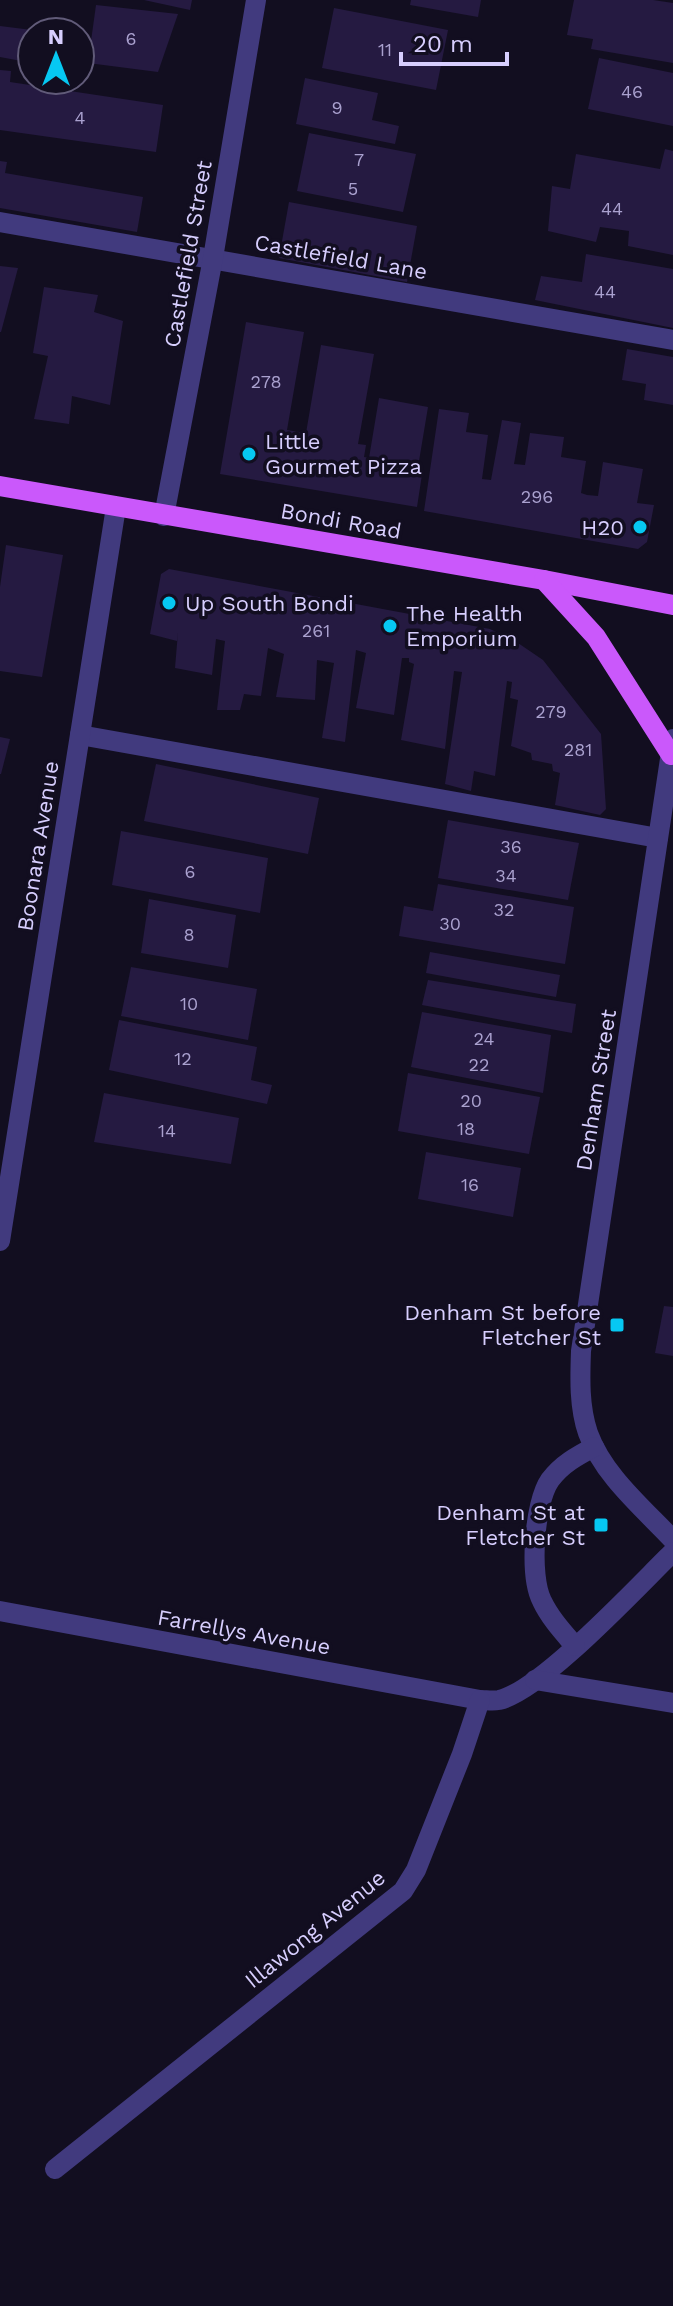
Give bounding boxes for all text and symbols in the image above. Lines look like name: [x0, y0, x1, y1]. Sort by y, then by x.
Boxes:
north arrow: [16, 16, 96, 96]
scale bar: [401, 16, 507, 66]
text: N: [48, 24, 64, 49]
house number: 6: [126, 28, 136, 49]
text: 20 m: [413, 30, 473, 58]
house number: 11: [378, 39, 392, 60]
house number: 46: [621, 81, 643, 102]
house number: 9: [331, 97, 343, 118]
house number: 4: [75, 107, 86, 128]
house number: 7: [354, 149, 364, 170]
street label: Castlefield Street: [159, 159, 217, 349]
house number: 5: [348, 178, 358, 199]
house number: 44: [601, 198, 623, 219]
street label: Castlefield Lane: [253, 230, 429, 284]
house number: 44: [594, 281, 616, 302]
house number: 278: [251, 371, 281, 392]
place label: Little Gourmet Pizza: [265, 429, 422, 479]
marker: Little Gourmet Pizza: [240, 445, 258, 463]
house number: 296: [521, 486, 553, 507]
street label: Bondi Road: [279, 498, 403, 544]
place label: H20: [581, 515, 624, 540]
marker: H20: [631, 518, 649, 536]
place label: Up South Bondi: [185, 591, 354, 616]
marker: Up South Bondi: [160, 594, 178, 612]
place label: The Health Emporium: [406, 601, 523, 651]
marker: The Health Emporium: [381, 617, 399, 635]
house number: 261: [302, 620, 330, 641]
house number: 279: [535, 701, 567, 722]
house number: 281: [564, 739, 592, 760]
street label: Boonara Avenue: [12, 759, 64, 933]
house number: 36: [500, 836, 522, 857]
house number: 6: [185, 861, 195, 882]
house number: 34: [495, 865, 517, 886]
house number: 32: [494, 899, 515, 920]
house number: 30: [439, 913, 461, 934]
house number: 8: [183, 924, 195, 945]
house number: 10: [180, 993, 198, 1014]
street label: Denham Street: [571, 1008, 621, 1172]
house number: 24: [474, 1028, 494, 1049]
house number: 12: [174, 1048, 192, 1069]
house number: 22: [469, 1054, 490, 1075]
house number: 20: [460, 1090, 482, 1111]
house number: 18: [457, 1118, 475, 1139]
house number: 14: [158, 1120, 176, 1141]
house number: 16: [461, 1174, 479, 1195]
place label: Denham St before Fletcher St: [404, 1300, 601, 1350]
marker: Denham St before Fletcher St: [608, 1316, 626, 1334]
place label: Denham St at Fletcher St: [436, 1500, 585, 1550]
marker: Denham St at Fletcher St: [592, 1516, 610, 1534]
street label: Farrellys Avenue: [156, 1604, 332, 1660]
street label: Illawong Avenue: [240, 1865, 390, 1993]

